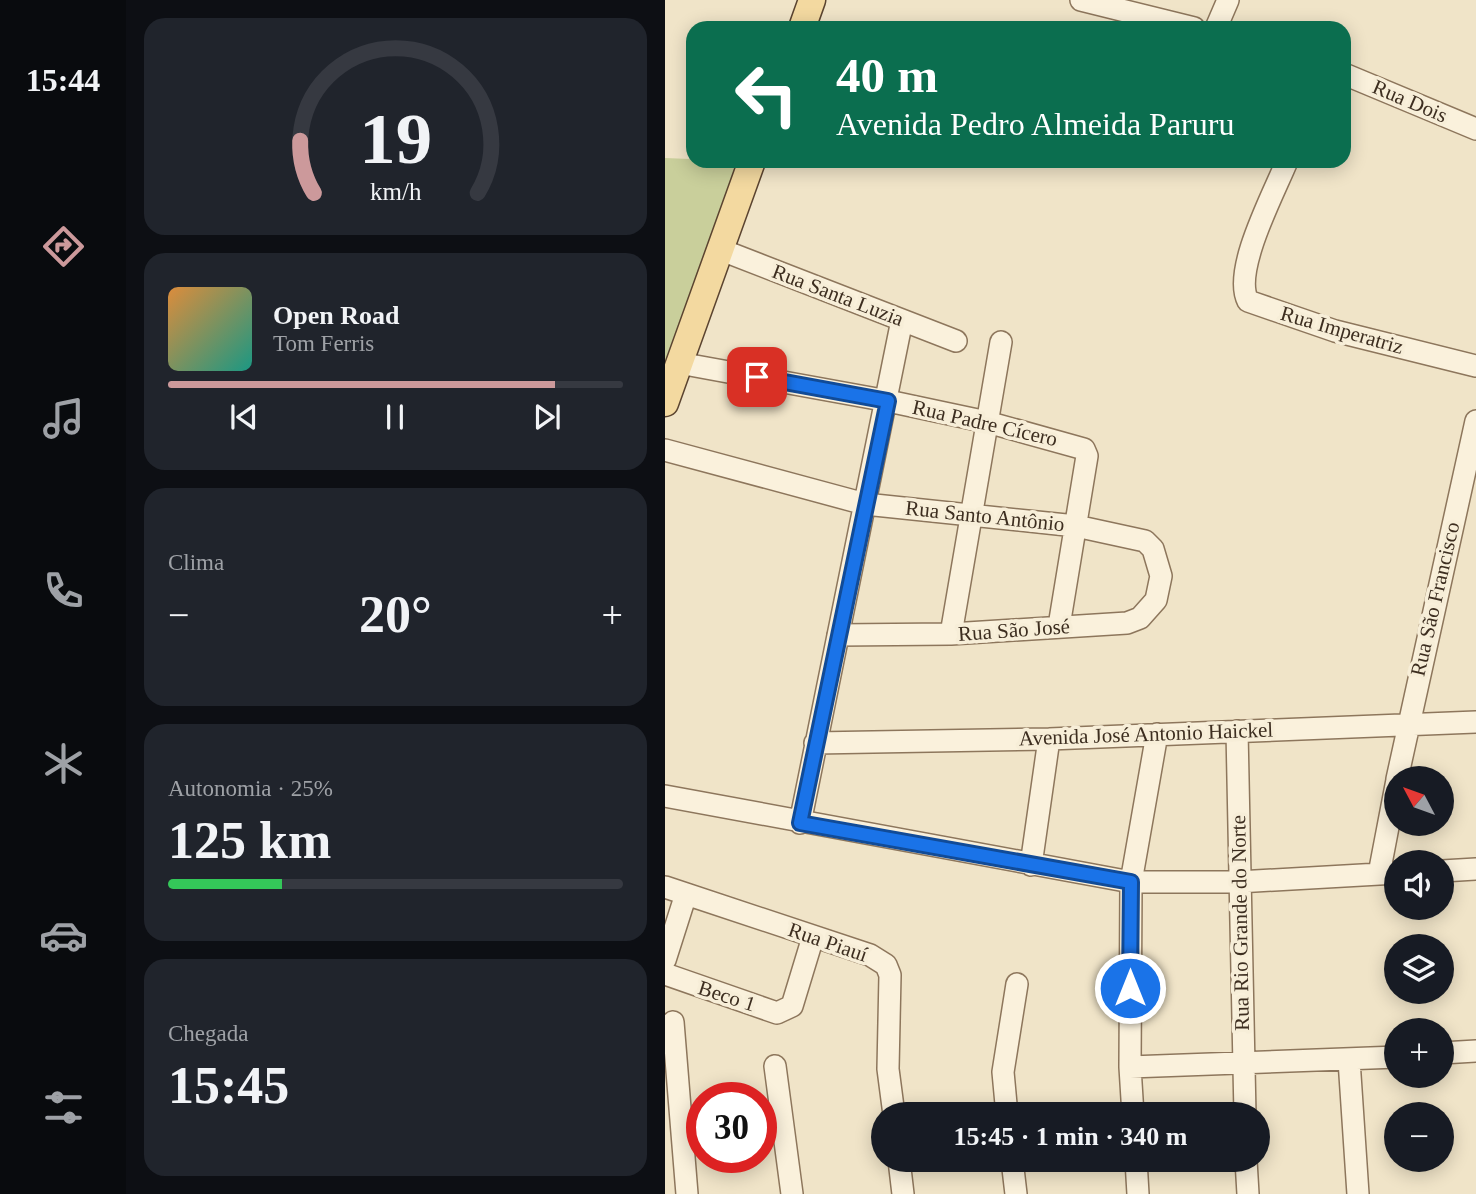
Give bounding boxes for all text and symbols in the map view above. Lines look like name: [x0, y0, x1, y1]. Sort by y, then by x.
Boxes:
text: 40 m: [836, 48, 938, 103]
icon: left: [721, 49, 812, 140]
text: 15:44: [26, 62, 100, 98]
street label: Rua Dois: [1369, 75, 1451, 127]
text: 19: [359, 98, 432, 179]
text: Avenida Pedro Almeida Paruru: [836, 106, 1234, 142]
text: km/h: [370, 177, 422, 204]
icon: directions: [39, 222, 88, 271]
street label: Rua Santa Luzia: [769, 259, 908, 331]
text: Open Road: [273, 301, 399, 330]
street label: Rua Imperatriz: [1278, 301, 1406, 359]
text: Tom Ferris: [273, 331, 374, 356]
pin: [727, 347, 787, 407]
icon: arrive: [738, 358, 776, 396]
icon: music: [39, 394, 88, 443]
street label: Rua Padre Cícero: [910, 395, 1060, 451]
icon: previous: [225, 398, 263, 436]
icon: pause: [376, 398, 414, 436]
icon: next: [528, 398, 566, 436]
street label: Rua Santo Antônio: [904, 496, 1066, 536]
street label: Rua São Francisco: [1406, 520, 1464, 678]
text: Clima: [168, 550, 224, 575]
icon: phone: [39, 566, 88, 615]
text: 20°: [359, 586, 432, 643]
text: −: [168, 594, 189, 636]
text: +: [602, 594, 623, 636]
street label: Rua São José: [957, 614, 1071, 646]
street label: Avenida José Antonio Haickel: [1018, 718, 1274, 750]
icon: climate: [39, 739, 88, 788]
north arrow: [1384, 766, 1454, 836]
map controls: [1384, 766, 1454, 1172]
text: Autonomia · 25%: [168, 776, 333, 801]
text: 125 km: [168, 812, 331, 869]
street label: Rua Rio Grande do Norte: [1226, 815, 1254, 1031]
button: sound: [1384, 850, 1454, 920]
icon: car: [39, 911, 88, 960]
street label: Rua Piauí: [785, 917, 871, 967]
button: layers: [1384, 934, 1454, 1004]
position arrow: [1093, 951, 1167, 1025]
street label: Beco 1: [695, 975, 759, 1017]
button: +: [1384, 1018, 1454, 1088]
text: Chegada: [168, 1021, 248, 1046]
text: 15:45: [168, 1057, 289, 1114]
speed limit sign: 30: [686, 1082, 777, 1173]
icon: filters: [39, 1083, 88, 1132]
button: −: [1384, 1102, 1454, 1172]
text: 15:45 · 1 min · 340 m: [954, 1122, 1188, 1151]

